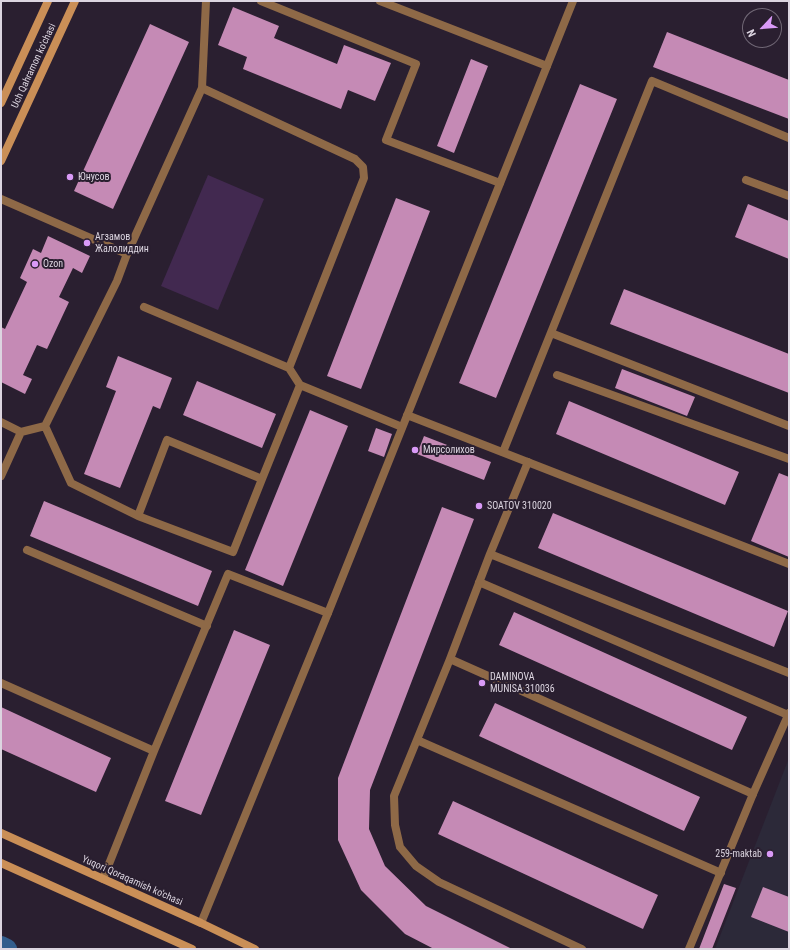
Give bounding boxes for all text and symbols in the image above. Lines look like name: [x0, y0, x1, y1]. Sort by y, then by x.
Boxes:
north arrow: [742, 8, 782, 48]
street label: Uch Qahramon ko'chasi: [9, 22, 59, 110]
text: N: [744, 27, 759, 39]
place label: Юнусов: [78, 171, 110, 183]
marker: Юнусов: [65, 172, 75, 182]
place label: Агзамов Жалолиддин: [95, 231, 149, 254]
marker: Агзамов Жалолиддин: [82, 238, 92, 248]
place label: Ozon: [43, 258, 63, 270]
marker: Ozon: [30, 259, 40, 269]
place label: Мирсолихов: [423, 444, 475, 456]
marker: Мирсолихов: [410, 445, 420, 455]
place label: SOATOV 310020: [487, 500, 552, 512]
marker: SOATOV 310020: [474, 501, 484, 511]
place label: DAMINOVA MUNISA 310036: [490, 671, 555, 694]
marker: DAMINOVA MUNISA 310036: [477, 678, 487, 688]
place label: 259-maktab: [715, 848, 762, 860]
marker: 259-maktab: [765, 849, 775, 859]
street label: Yuqori Qoraqamish ko'chasi: [80, 853, 184, 909]

